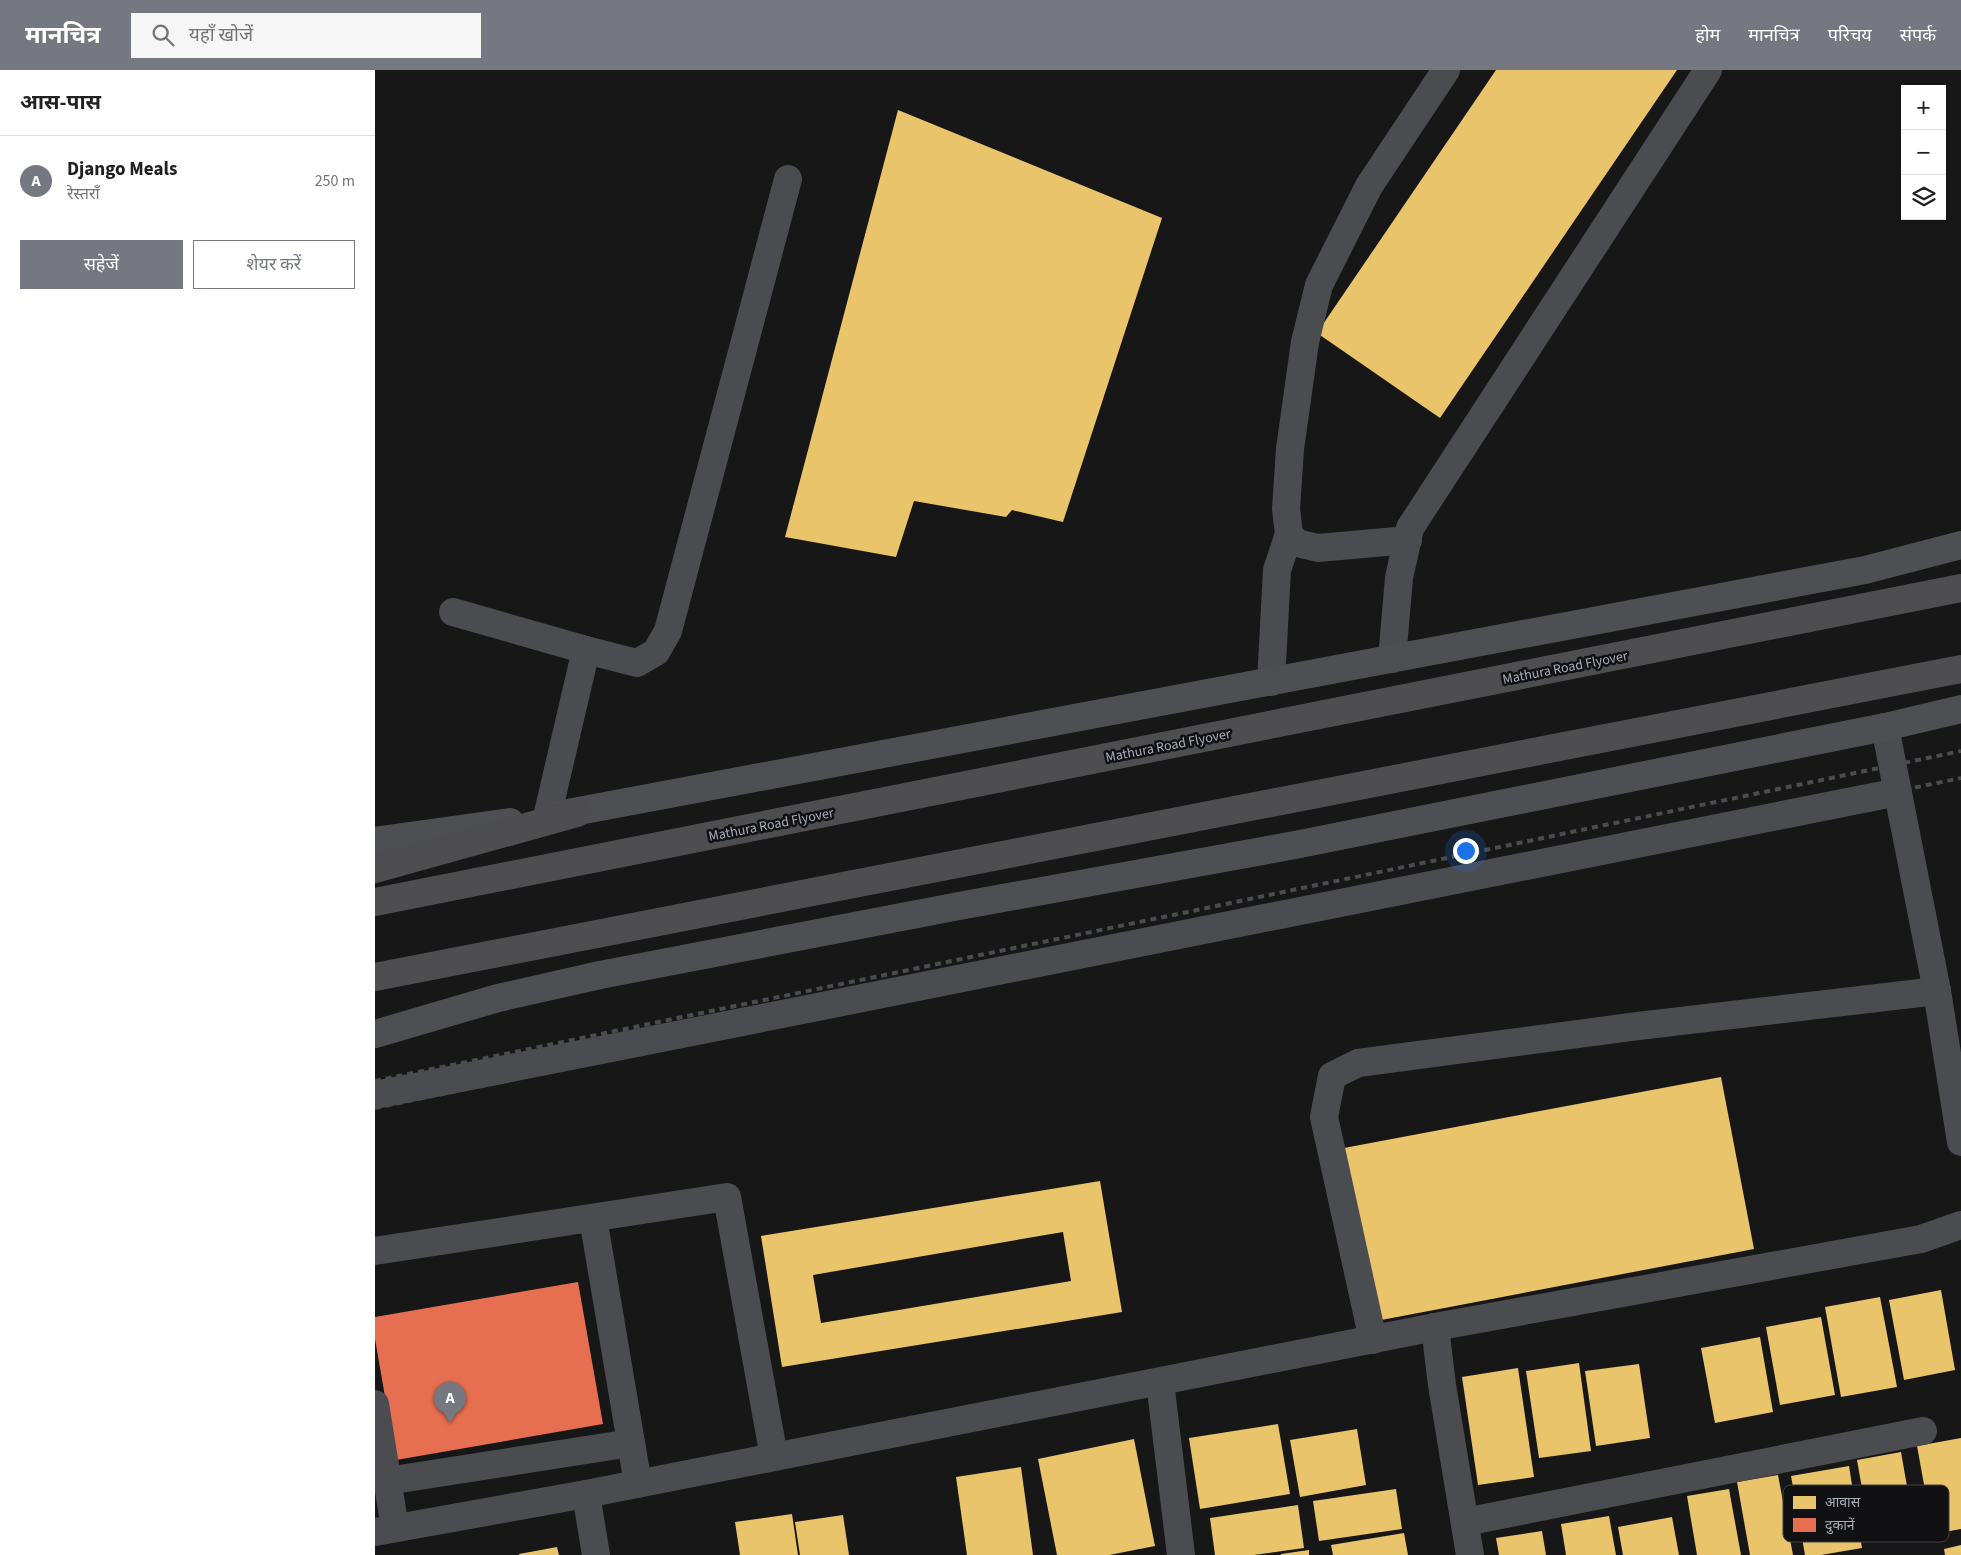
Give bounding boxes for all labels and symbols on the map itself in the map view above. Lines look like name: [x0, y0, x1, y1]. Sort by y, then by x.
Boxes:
street label: Mathura Road Flyover: [1501, 646, 1630, 690]
street label: Mathura Road Flyover: [1104, 724, 1233, 768]
street label: Mathura Road Flyover: [707, 803, 836, 847]
your location: [1453, 838, 1479, 864]
pin: A: [434, 1382, 466, 1423]
legend: [1783, 1485, 1949, 1542]
text: आवास: [1825, 1493, 1861, 1513]
text: दुकानें: [1825, 1516, 1855, 1536]

